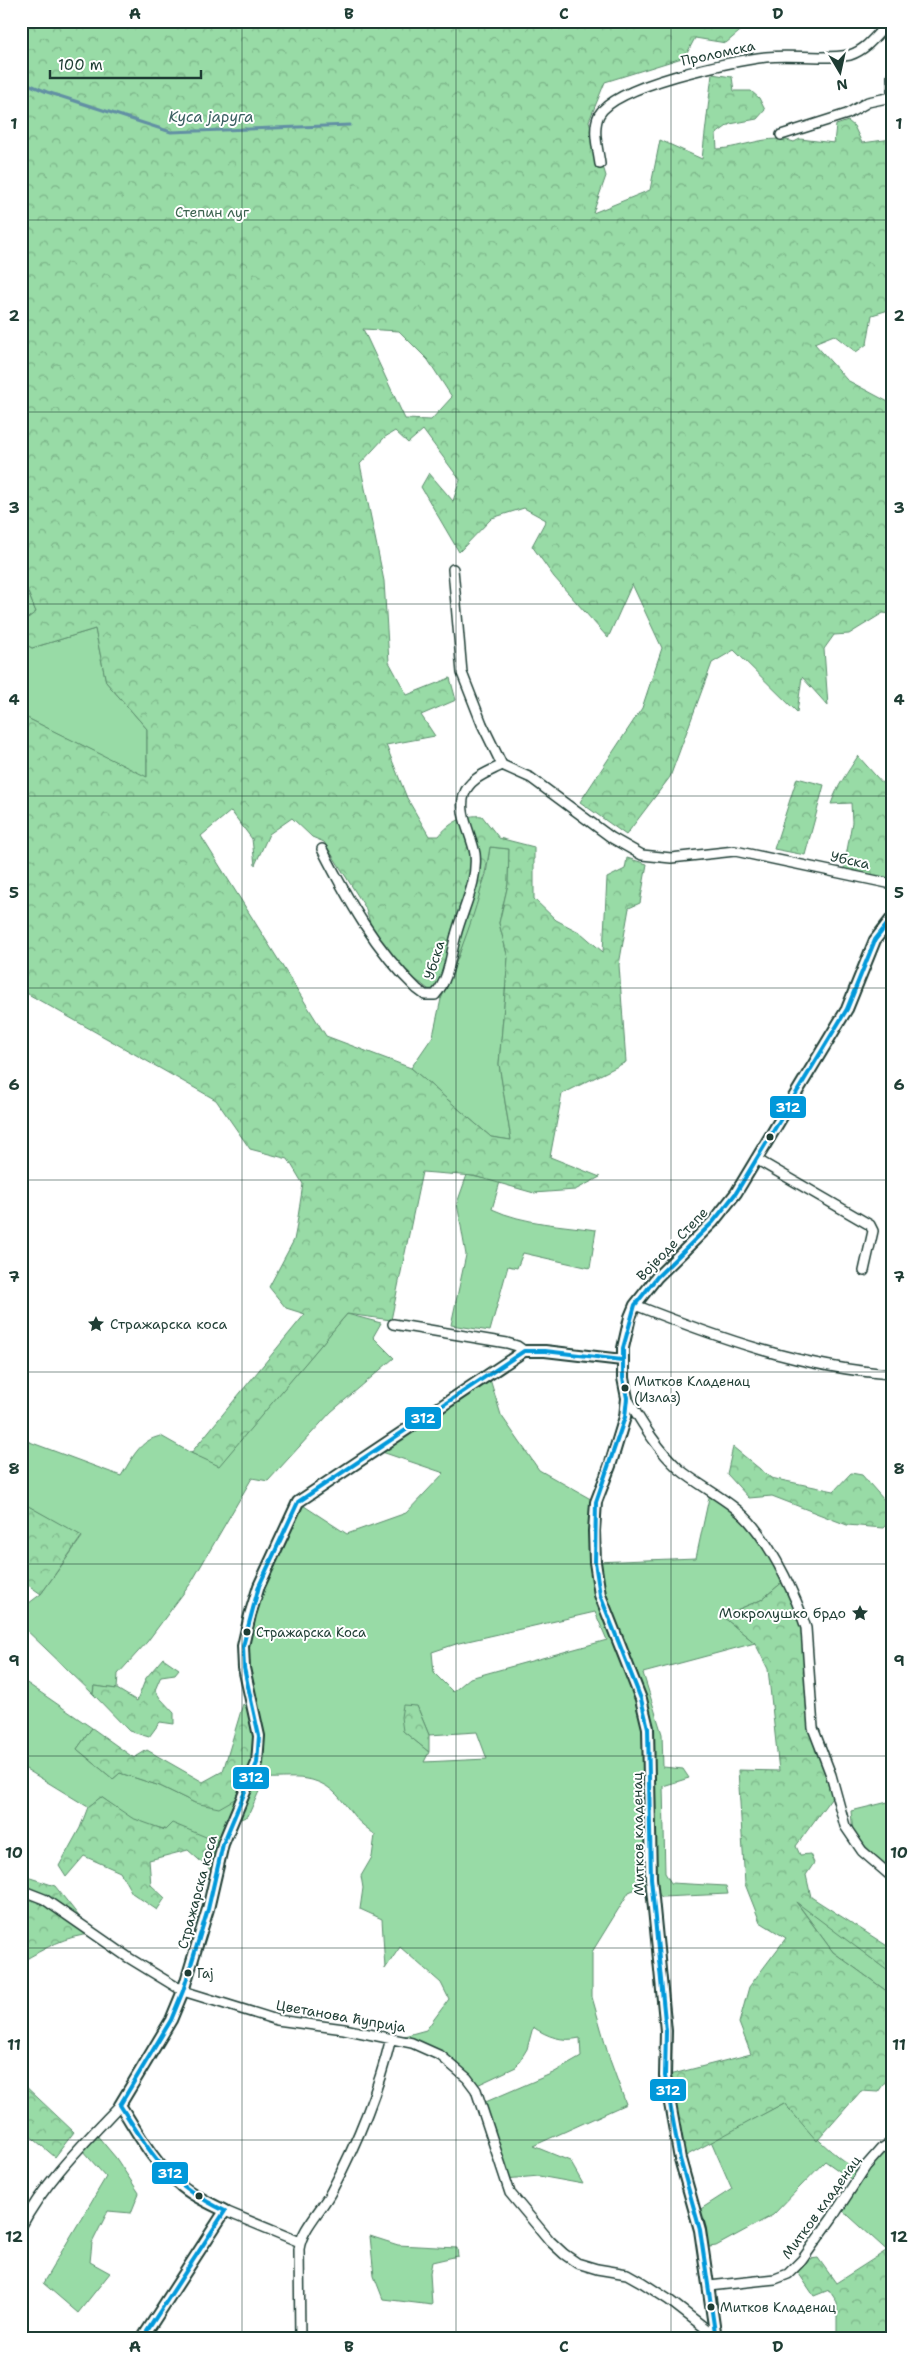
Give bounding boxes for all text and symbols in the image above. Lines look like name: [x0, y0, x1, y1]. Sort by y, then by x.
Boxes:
text: A: [129, 3, 141, 24]
text: B: [344, 3, 354, 24]
text: C: [559, 3, 569, 24]
text: D: [772, 3, 784, 24]
street label: Проломска: [679, 36, 757, 70]
scale bar: [50, 48, 201, 80]
north arrow: [816, 48, 866, 98]
text: 100 m: [58, 55, 103, 75]
text: N: [835, 75, 849, 95]
water label: Куса јаруга: [169, 107, 253, 127]
text: 1: [10, 113, 18, 134]
text: 1: [895, 113, 903, 134]
park label: Степин луг: [175, 203, 250, 221]
text: 2: [8, 305, 20, 326]
text: 2: [893, 305, 905, 326]
text: 3: [8, 497, 20, 518]
text: 3: [893, 497, 905, 518]
text: 4: [8, 689, 20, 710]
text: 4: [893, 689, 905, 710]
street label: Убска: [829, 847, 872, 873]
text: 5: [9, 882, 19, 903]
text: 5: [894, 882, 904, 903]
street label: Убска: [420, 938, 449, 982]
text: 6: [8, 1074, 20, 1095]
text: 6: [893, 1074, 905, 1095]
line badge: 312: [769, 1095, 807, 1119]
text: 312: [776, 1098, 801, 1116]
unlabelled marker: [765, 1132, 775, 1142]
street label: Војводе Степе: [632, 1203, 712, 1285]
text: 7: [8, 1266, 20, 1287]
text: 7: [893, 1266, 905, 1287]
place icon: Стражарска коса: [86, 1314, 106, 1334]
place label: Стражарска коса: [110, 1315, 228, 1333]
place label: Митков Кладенац (Излаз): [634, 1373, 750, 1406]
marker: Митков Кладенац (Излаз): [620, 1383, 630, 1393]
line badge: 312: [404, 1406, 442, 1430]
text: 312: [411, 1409, 436, 1427]
text: 8: [8, 1458, 20, 1479]
text: 8: [893, 1458, 905, 1479]
place icon: Мокролушко брдо: [850, 1603, 870, 1623]
place label: Мокролушко брдо: [719, 1604, 846, 1622]
place label: Стражарска Коса: [256, 1624, 366, 1641]
marker: Стражарска Коса: [242, 1627, 252, 1637]
text: 9: [8, 1650, 20, 1671]
text: 9: [893, 1650, 905, 1671]
line badge: 312: [232, 1766, 270, 1790]
text: 312: [239, 1768, 264, 1786]
street label: Митков кладенац: [628, 1772, 648, 1896]
street label: Стражарска коса: [173, 1833, 221, 1951]
text: 10: [5, 1842, 23, 1863]
text: 10: [890, 1842, 908, 1863]
place label: Гај: [197, 1965, 213, 1982]
marker: Гај: [183, 1968, 193, 1978]
street label: Цветанова ћуприја: [275, 1996, 408, 2036]
text: 11: [7, 2034, 21, 2055]
text: 11: [892, 2034, 906, 2055]
line badge: 312: [649, 2078, 687, 2102]
text: 312: [656, 2081, 681, 2099]
street label: Митков кладенац: [777, 2151, 865, 2262]
line badge: 312: [151, 2161, 189, 2185]
text: 312: [158, 2164, 183, 2182]
unlabelled marker: [194, 2191, 204, 2201]
text: 12: [5, 2226, 23, 2247]
text: 12: [890, 2226, 908, 2247]
place label: Митков Кладенац: [720, 2299, 836, 2316]
marker: Митков Кладенац: [706, 2302, 716, 2312]
text: A: [129, 2336, 141, 2357]
text: B: [344, 2336, 354, 2357]
text: C: [559, 2336, 569, 2357]
text: D: [772, 2336, 784, 2357]

